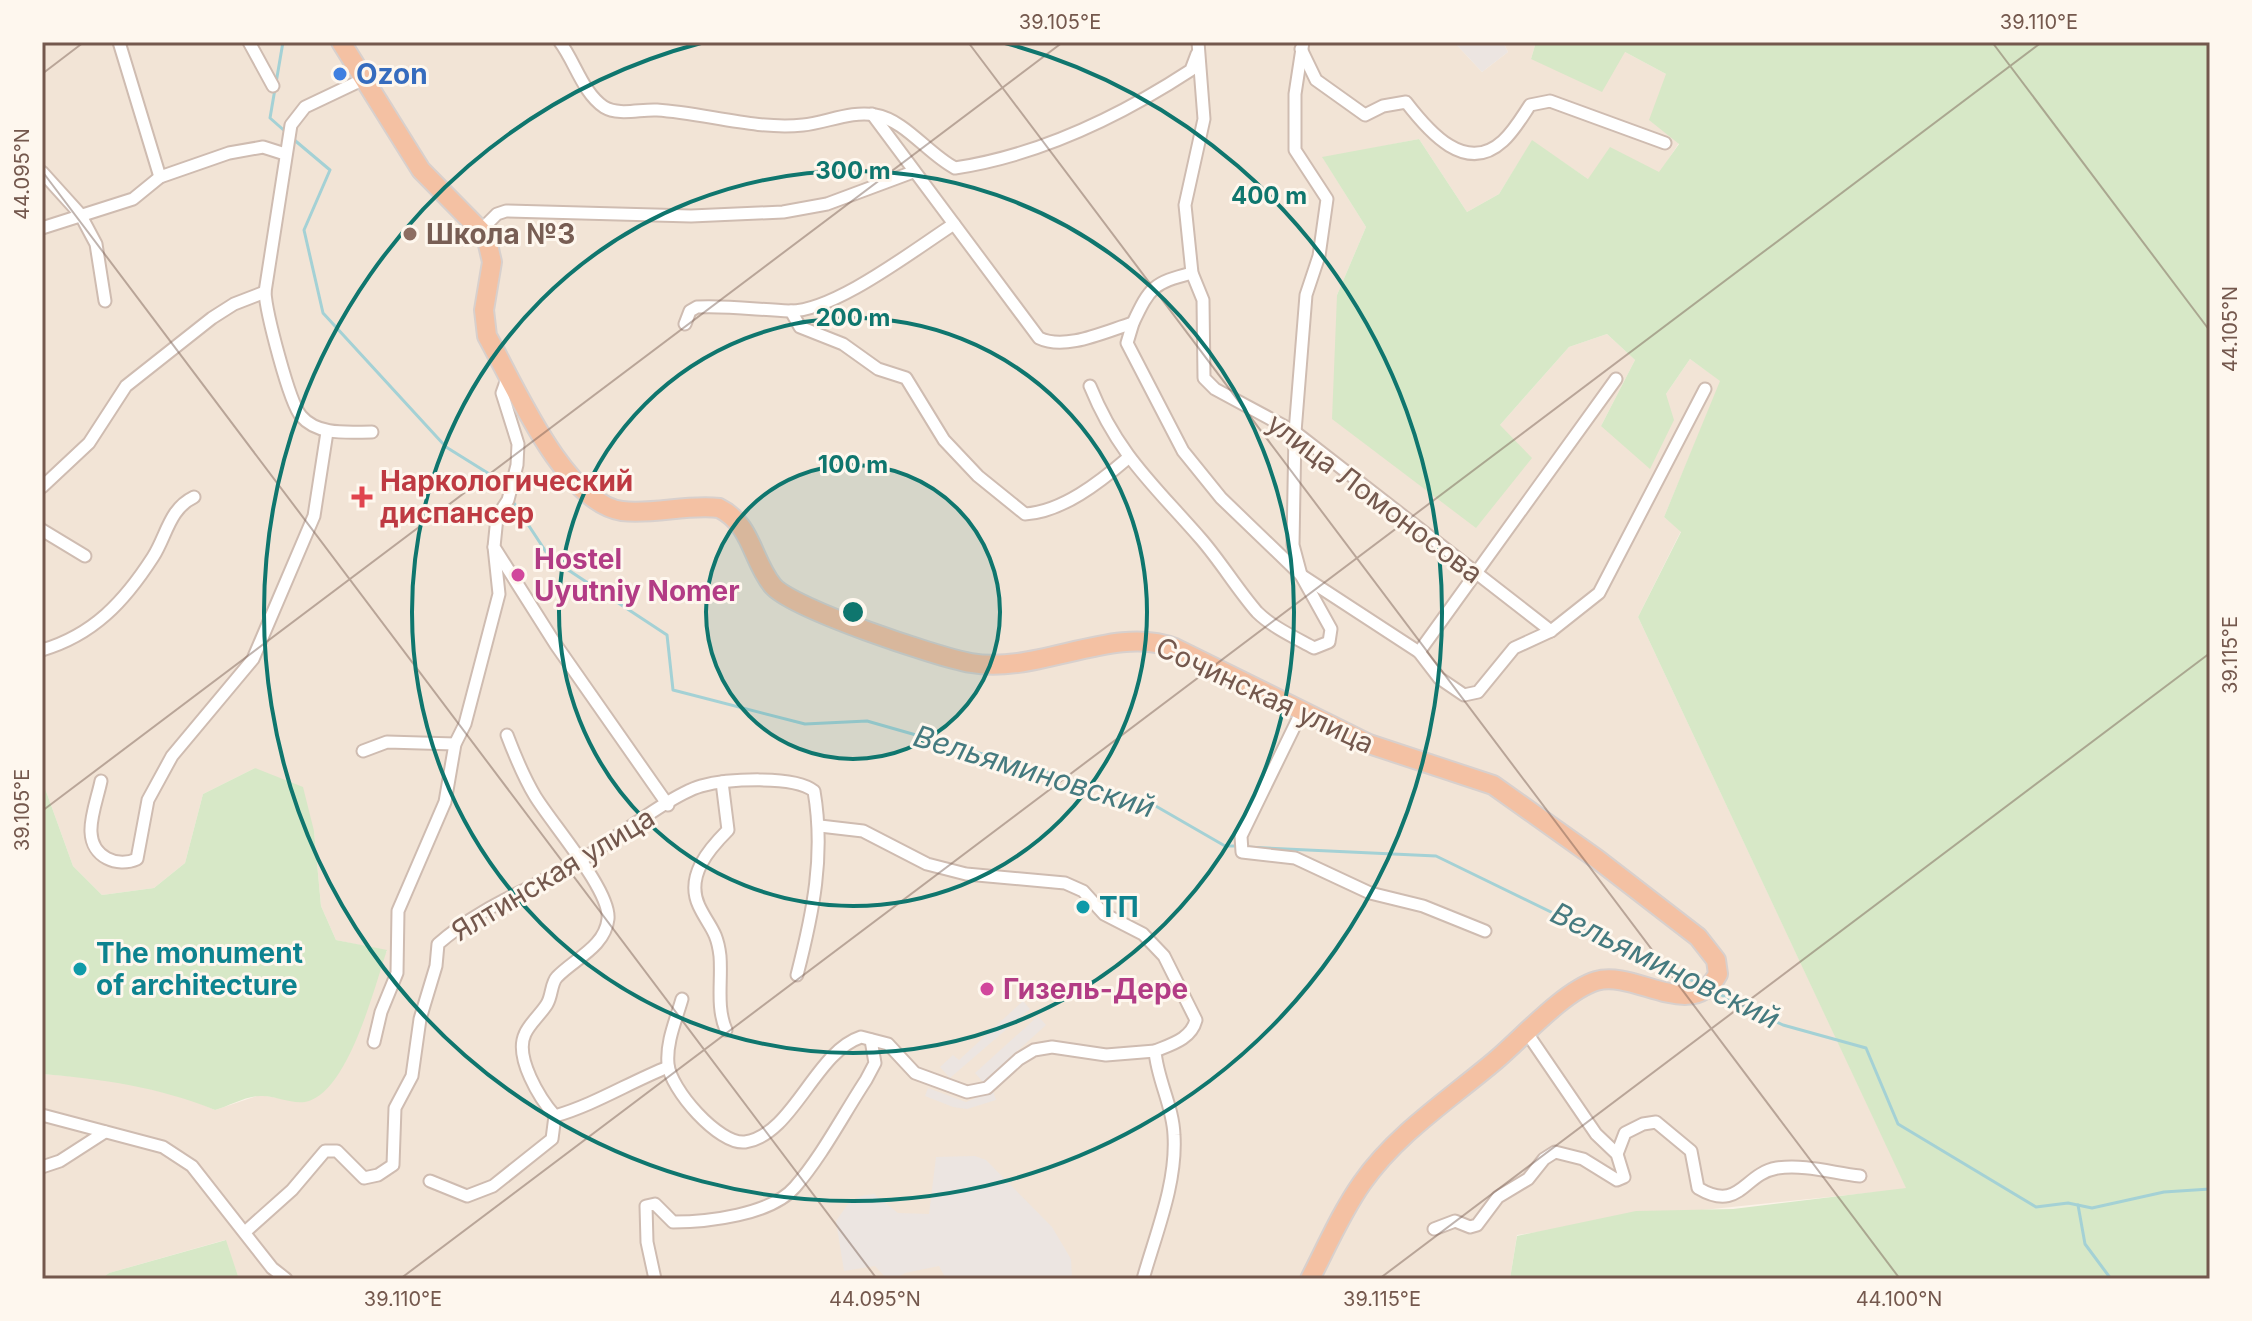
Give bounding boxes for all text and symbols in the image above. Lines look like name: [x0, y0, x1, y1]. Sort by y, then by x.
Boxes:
text: 39.105°E: [1019, 10, 1101, 34]
text: 39.110°E: [2000, 10, 2078, 34]
place label: Ozon: [356, 57, 428, 91]
marker: Ozon: [331, 65, 349, 83]
text: 44.095°N: [10, 128, 34, 220]
text: 300 m: [815, 156, 891, 185]
text: 400 m: [1231, 181, 1307, 210]
place label: Школа №3: [426, 217, 575, 251]
marker: Школа №3: [401, 225, 419, 243]
text: 44.105°N: [2218, 286, 2242, 372]
text: 200 m: [815, 303, 891, 332]
street label: улица Ломоносова: [1260, 406, 1490, 590]
text: 100 m: [818, 450, 888, 479]
place label: Наркологический диспансер: [380, 464, 633, 530]
marker: Наркологический диспансер: [351, 486, 373, 508]
place label: Hostel Uyutniy Nomer: [534, 542, 740, 608]
marker: Hostel Uyutniy Nomer: [509, 566, 527, 584]
centre of rings: [839, 598, 867, 626]
text: 39.115°E: [2218, 616, 2242, 694]
street label: Сочинская улица: [1151, 630, 1379, 760]
water label: Вельяминовский: [909, 717, 1159, 825]
text: 39.105°E: [10, 769, 34, 851]
street label: Ялтинская улица: [445, 800, 661, 948]
place label: ТП: [1099, 890, 1139, 924]
water label: Вельяминовский: [1545, 894, 1786, 1036]
marker: ТП: [1074, 898, 1092, 916]
place label: The monument of architecture: [96, 936, 303, 1002]
marker: The monument of architecture: [71, 960, 89, 978]
place label: Гизель-Дере: [1003, 972, 1188, 1006]
marker: Гизель-Дере: [978, 980, 996, 998]
text: 39.110°E: [364, 1287, 442, 1311]
text: 44.095°N: [829, 1287, 921, 1311]
text: 39.115°E: [1343, 1287, 1421, 1311]
text: 44.100°N: [1856, 1287, 1942, 1311]

